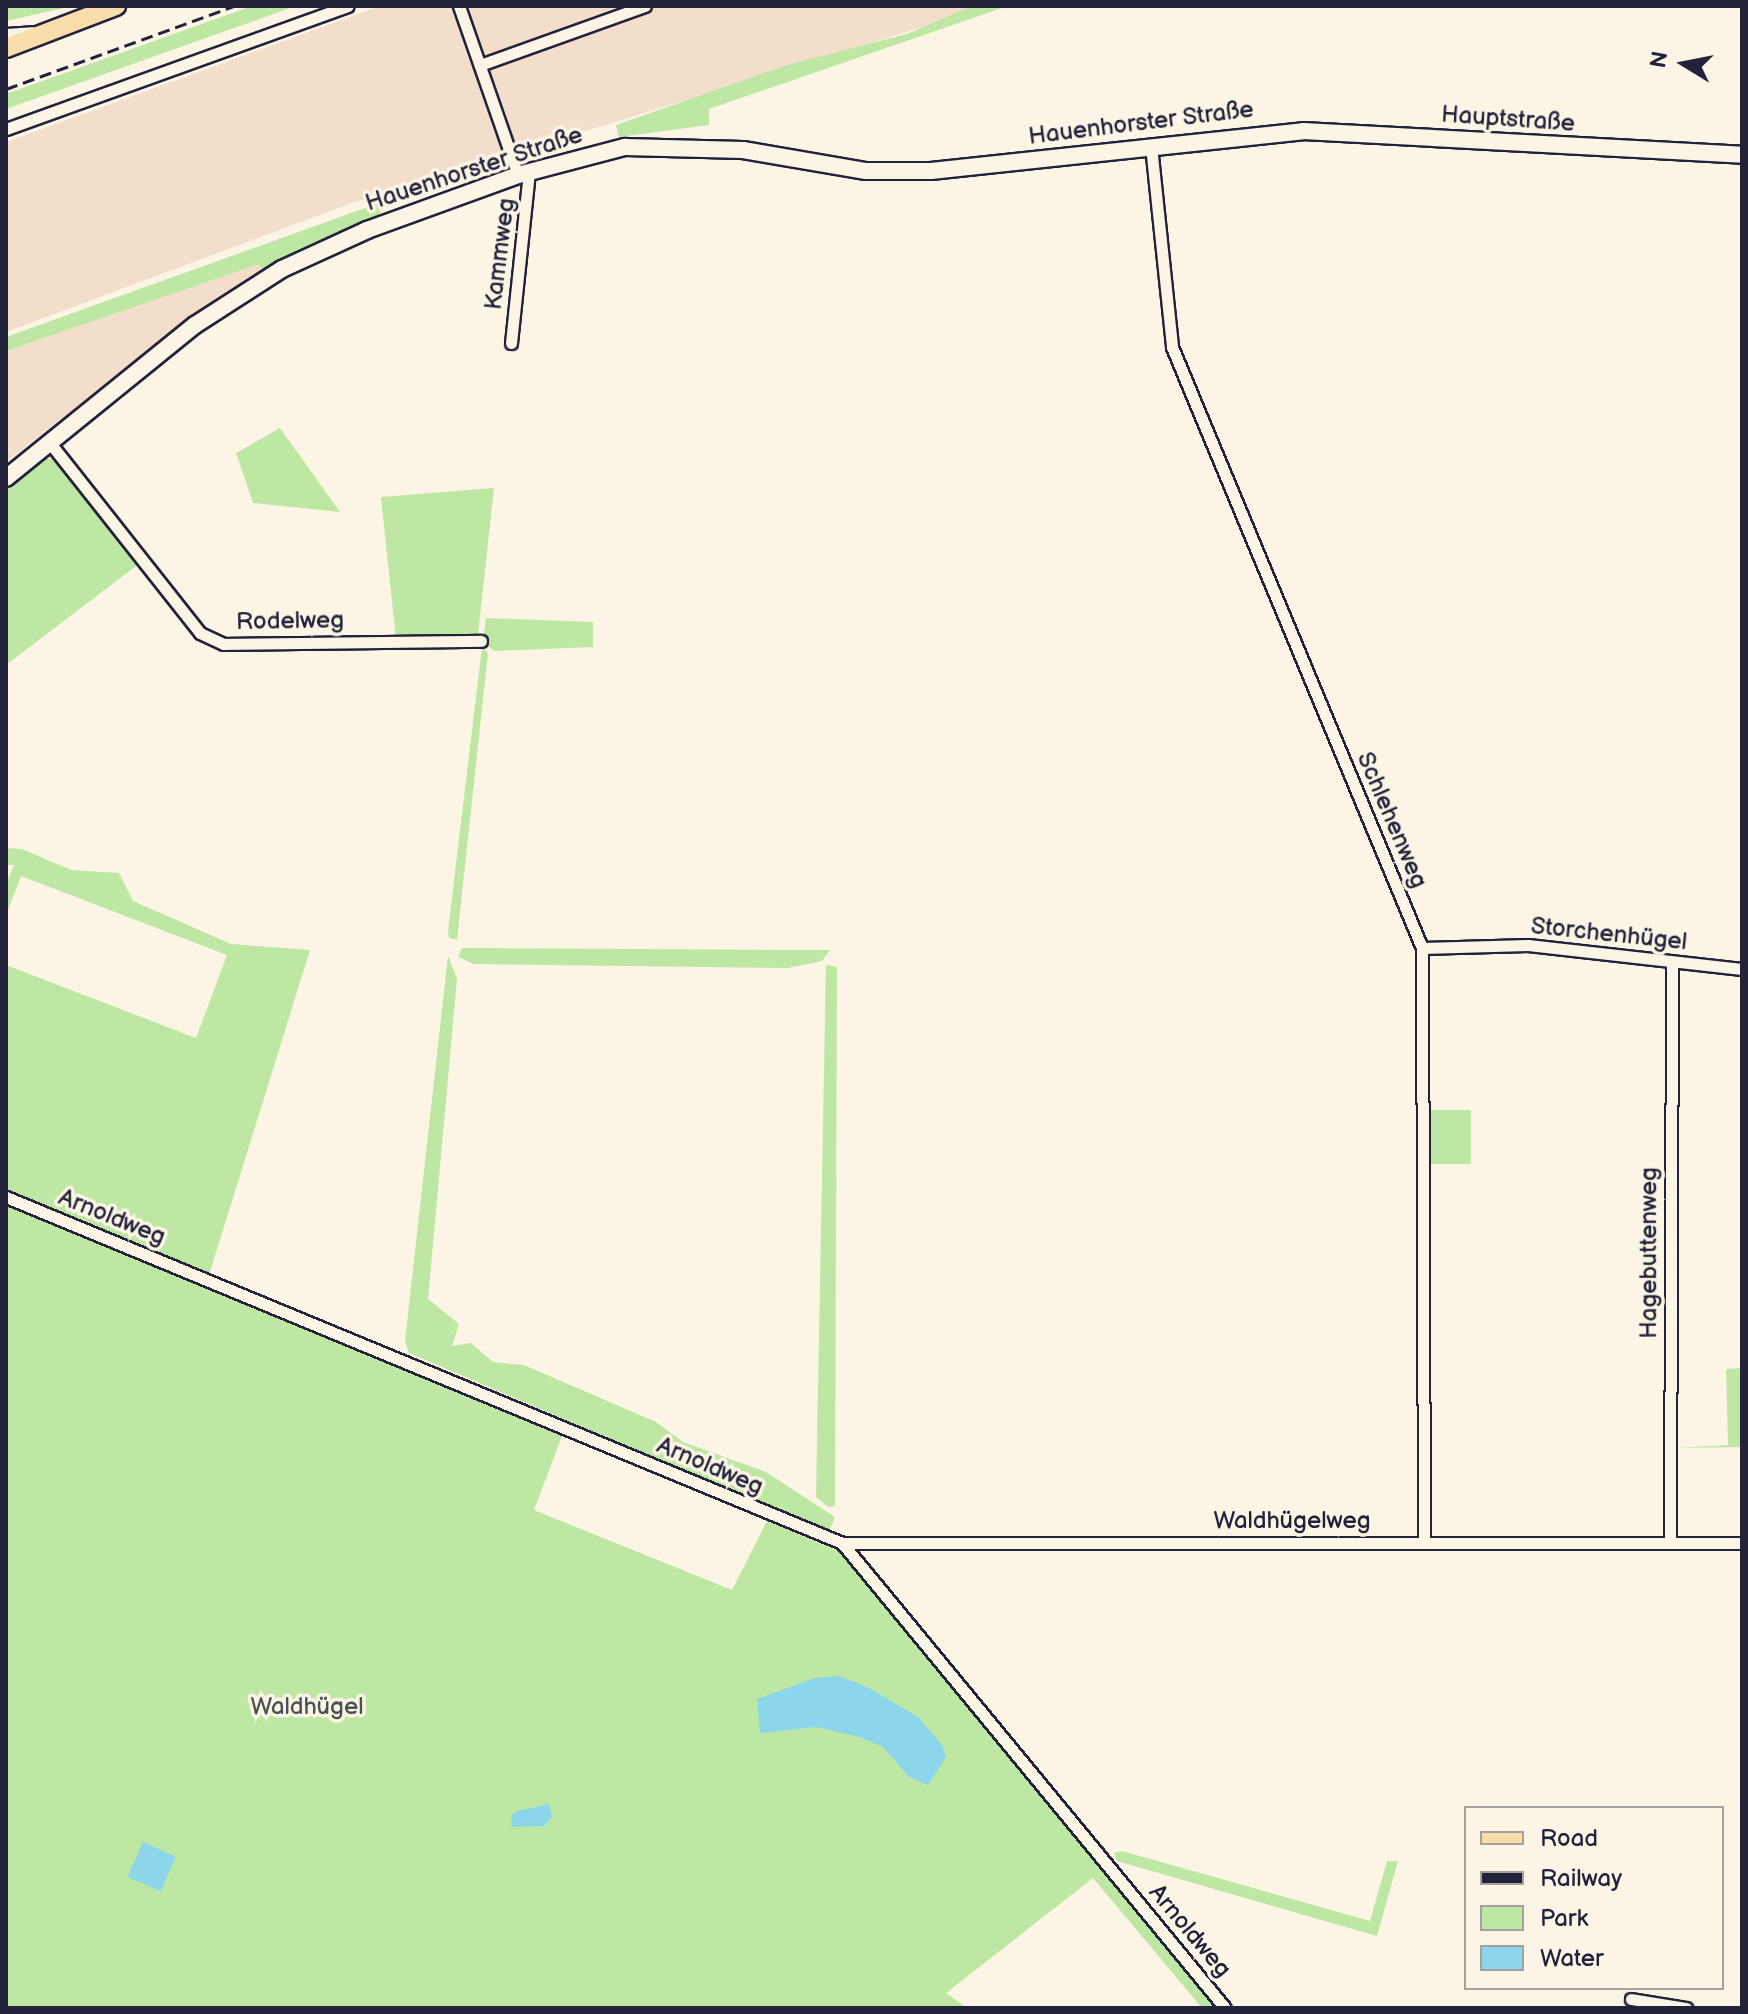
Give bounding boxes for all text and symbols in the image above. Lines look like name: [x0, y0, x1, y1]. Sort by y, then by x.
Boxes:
north arrow: [1644, 24, 1724, 104]
text: N: [1645, 49, 1675, 70]
street label: Hauenhorster Straße: [1027, 95, 1255, 151]
street label: Hauptstraße: [1440, 100, 1576, 138]
street label: Hauenhorster Straße: [362, 120, 586, 218]
street label: Kammweg: [479, 197, 521, 311]
street label: Rodelweg: [236, 606, 344, 636]
street label: Schlehenweg: [1350, 748, 1434, 892]
street label: Storchenhügel: [1529, 911, 1689, 957]
street label: Hagebuttenweg: [1635, 1167, 1663, 1339]
street label: Arnoldweg: [54, 1183, 170, 1251]
street label: Arnoldweg: [653, 1431, 767, 1501]
street label: Waldhügelweg: [1213, 1507, 1371, 1535]
park label: Waldhügel: [250, 1693, 364, 1721]
legend: [1464, 1806, 1724, 1990]
text: Road: [1540, 1824, 1598, 1853]
text: Railway: [1540, 1864, 1622, 1893]
street label: Arnoldweg: [1143, 1879, 1237, 1983]
text: Park: [1540, 1904, 1588, 1933]
text: Water: [1540, 1944, 1604, 1973]

